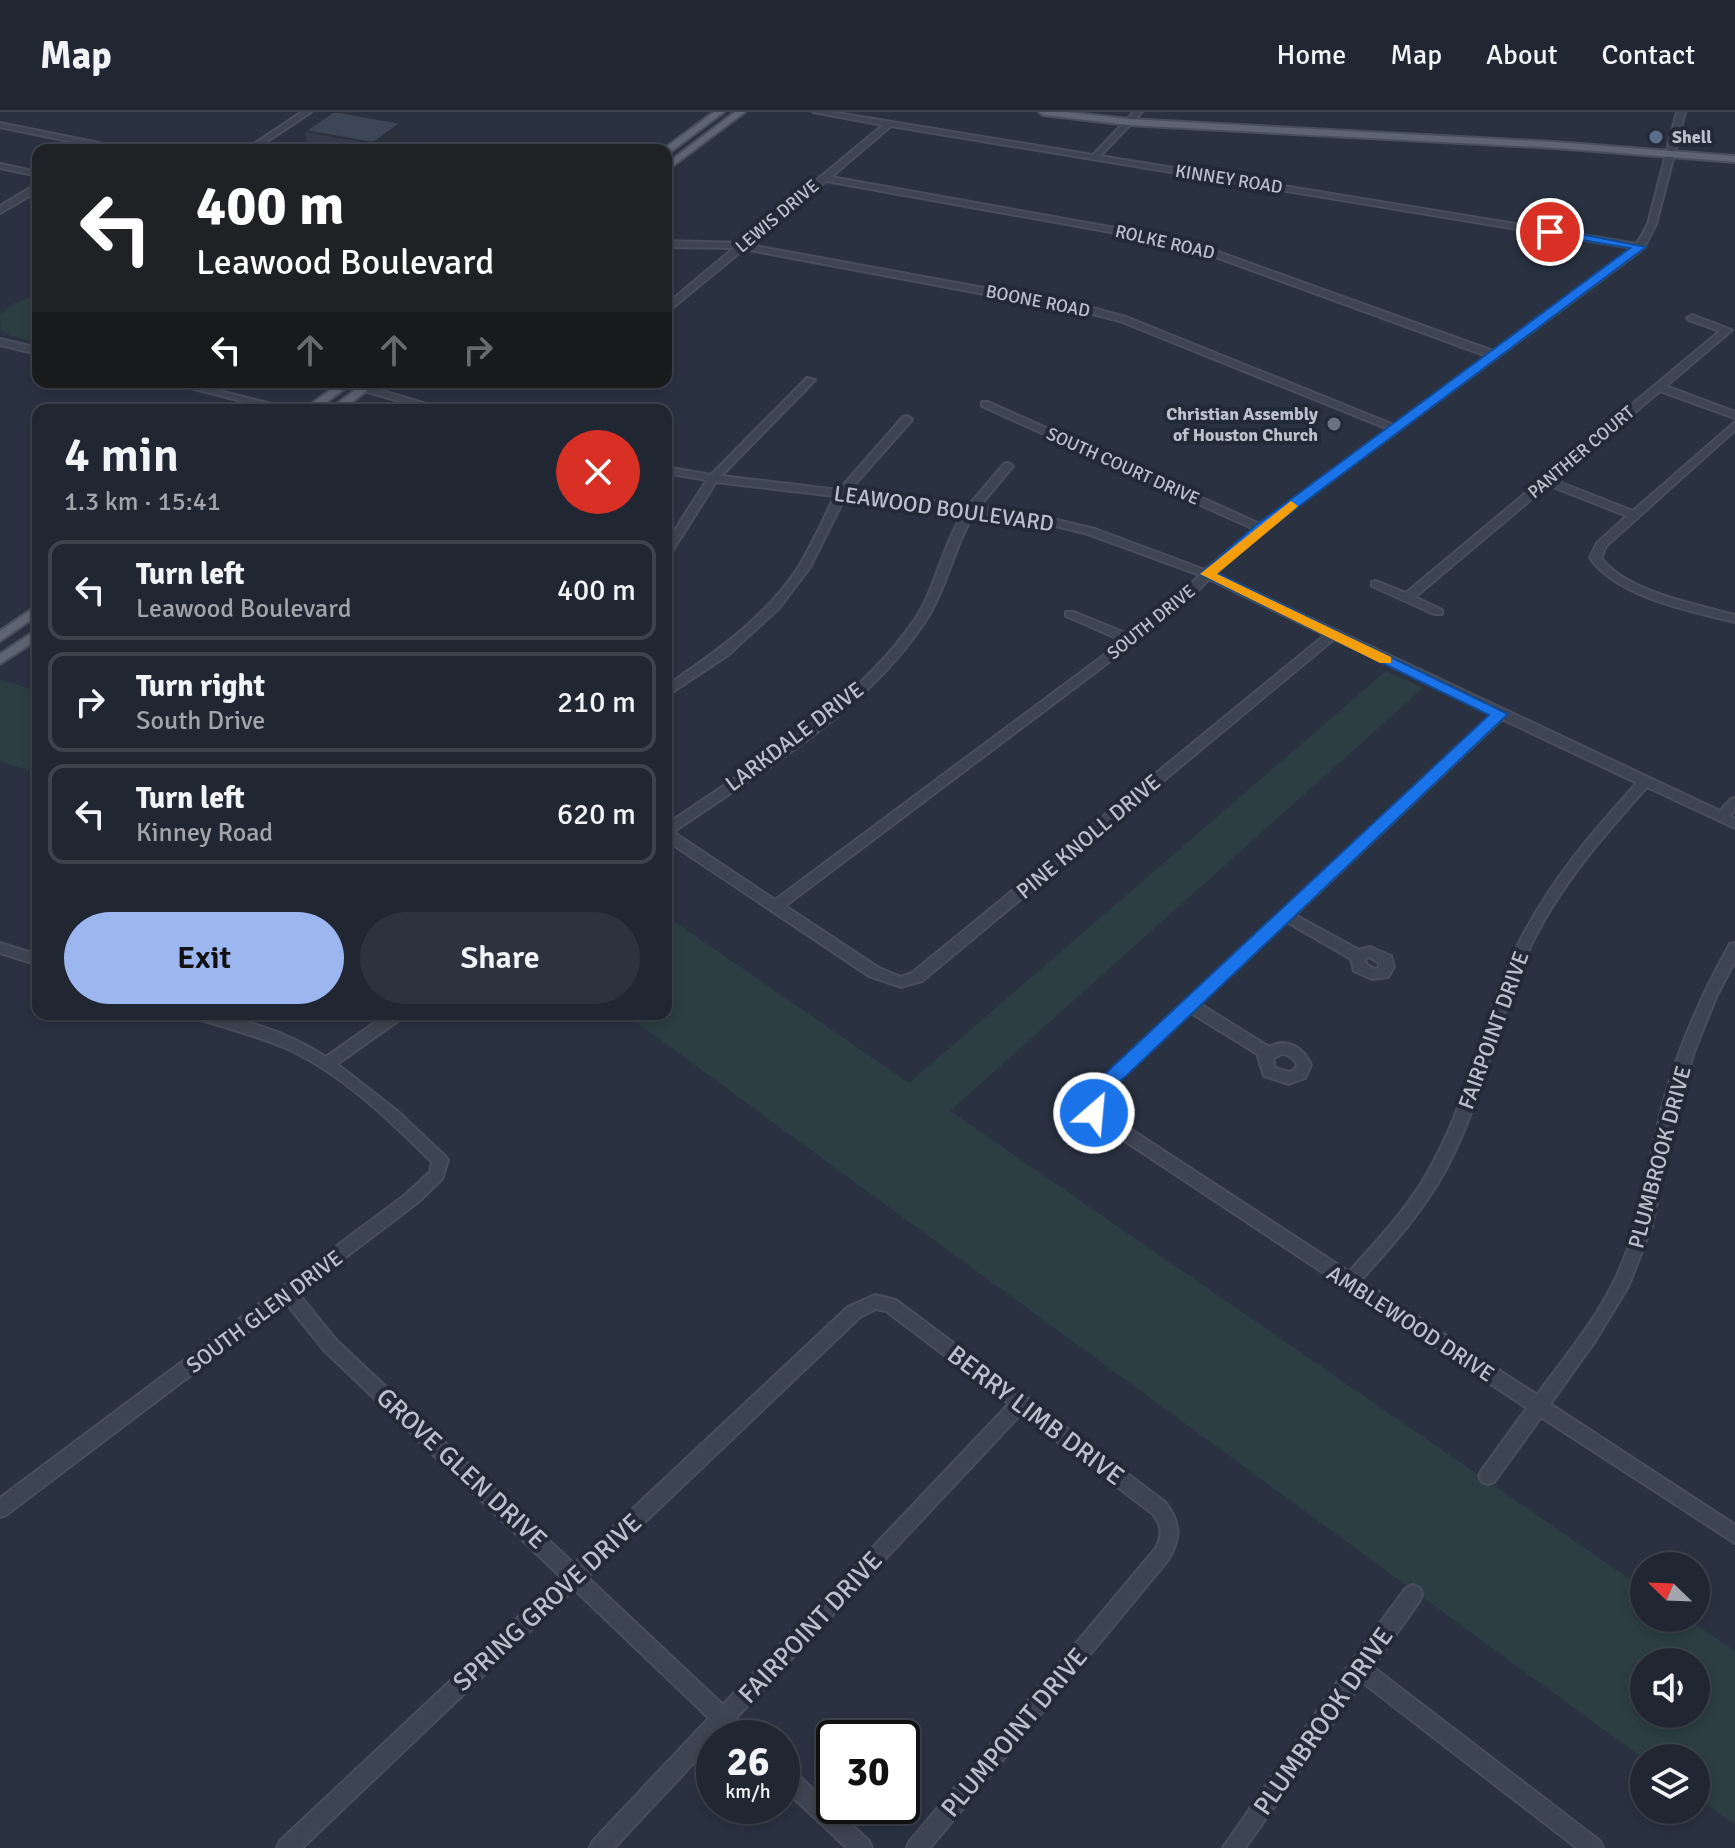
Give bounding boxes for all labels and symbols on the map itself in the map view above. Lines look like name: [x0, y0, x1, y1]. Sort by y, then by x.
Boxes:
place label: Shell: [1672, 126, 1712, 148]
marker: Shell: [1647, 128, 1665, 146]
street label: KINNEY ROAD: [1174, 160, 1284, 198]
street label: LEWIS DRIVE: [731, 175, 823, 257]
pin: [1516, 198, 1584, 266]
street label: ROLKE ROAD: [1113, 220, 1217, 264]
street label: BOONE ROAD: [984, 280, 1092, 322]
street label: PANTHER COURT: [1523, 401, 1639, 503]
place label: Christian Assembly of Houston Church: [1166, 403, 1318, 446]
marker: Christian Assembly of Houston Church: [1325, 415, 1343, 433]
street label: SOUTH COURT DRIVE: [1043, 422, 1203, 510]
street label: LEAWOOD BOULEVARD: [832, 480, 1056, 537]
street label: SOUTH DRIVE: [1102, 580, 1200, 664]
street label: LARKDALE DRIVE: [720, 676, 869, 797]
street label: PINE KNOLL DRIVE: [1011, 768, 1166, 905]
street label: FAIRPOINT DRIVE: [1452, 947, 1535, 1113]
street label: PLUMBROOK DRIVE: [1622, 1063, 1697, 1251]
position arrow: [1052, 1071, 1136, 1155]
street label: SOUTH GLEN DRIVE: [181, 1244, 348, 1379]
street label: AMBLEWOOD DRIVE: [1322, 1259, 1499, 1388]
street label: BERRY LIMB DRIVE: [941, 1339, 1130, 1493]
street label: GROVE GLEN DRIVE: [369, 1381, 553, 1556]
street label: SPRING GROVE DRIVE: [447, 1507, 649, 1698]
street label: FAIRPOINT DRIVE: [732, 1545, 889, 1710]
north arrow: [1630, 1552, 1710, 1632]
street label: PLUMBROOK DRIVE: [1247, 1621, 1401, 1822]
street label: PLUMPOINT DRIVE: [935, 1641, 1095, 1824]
speed limit sign: 30: [816, 1720, 920, 1824]

